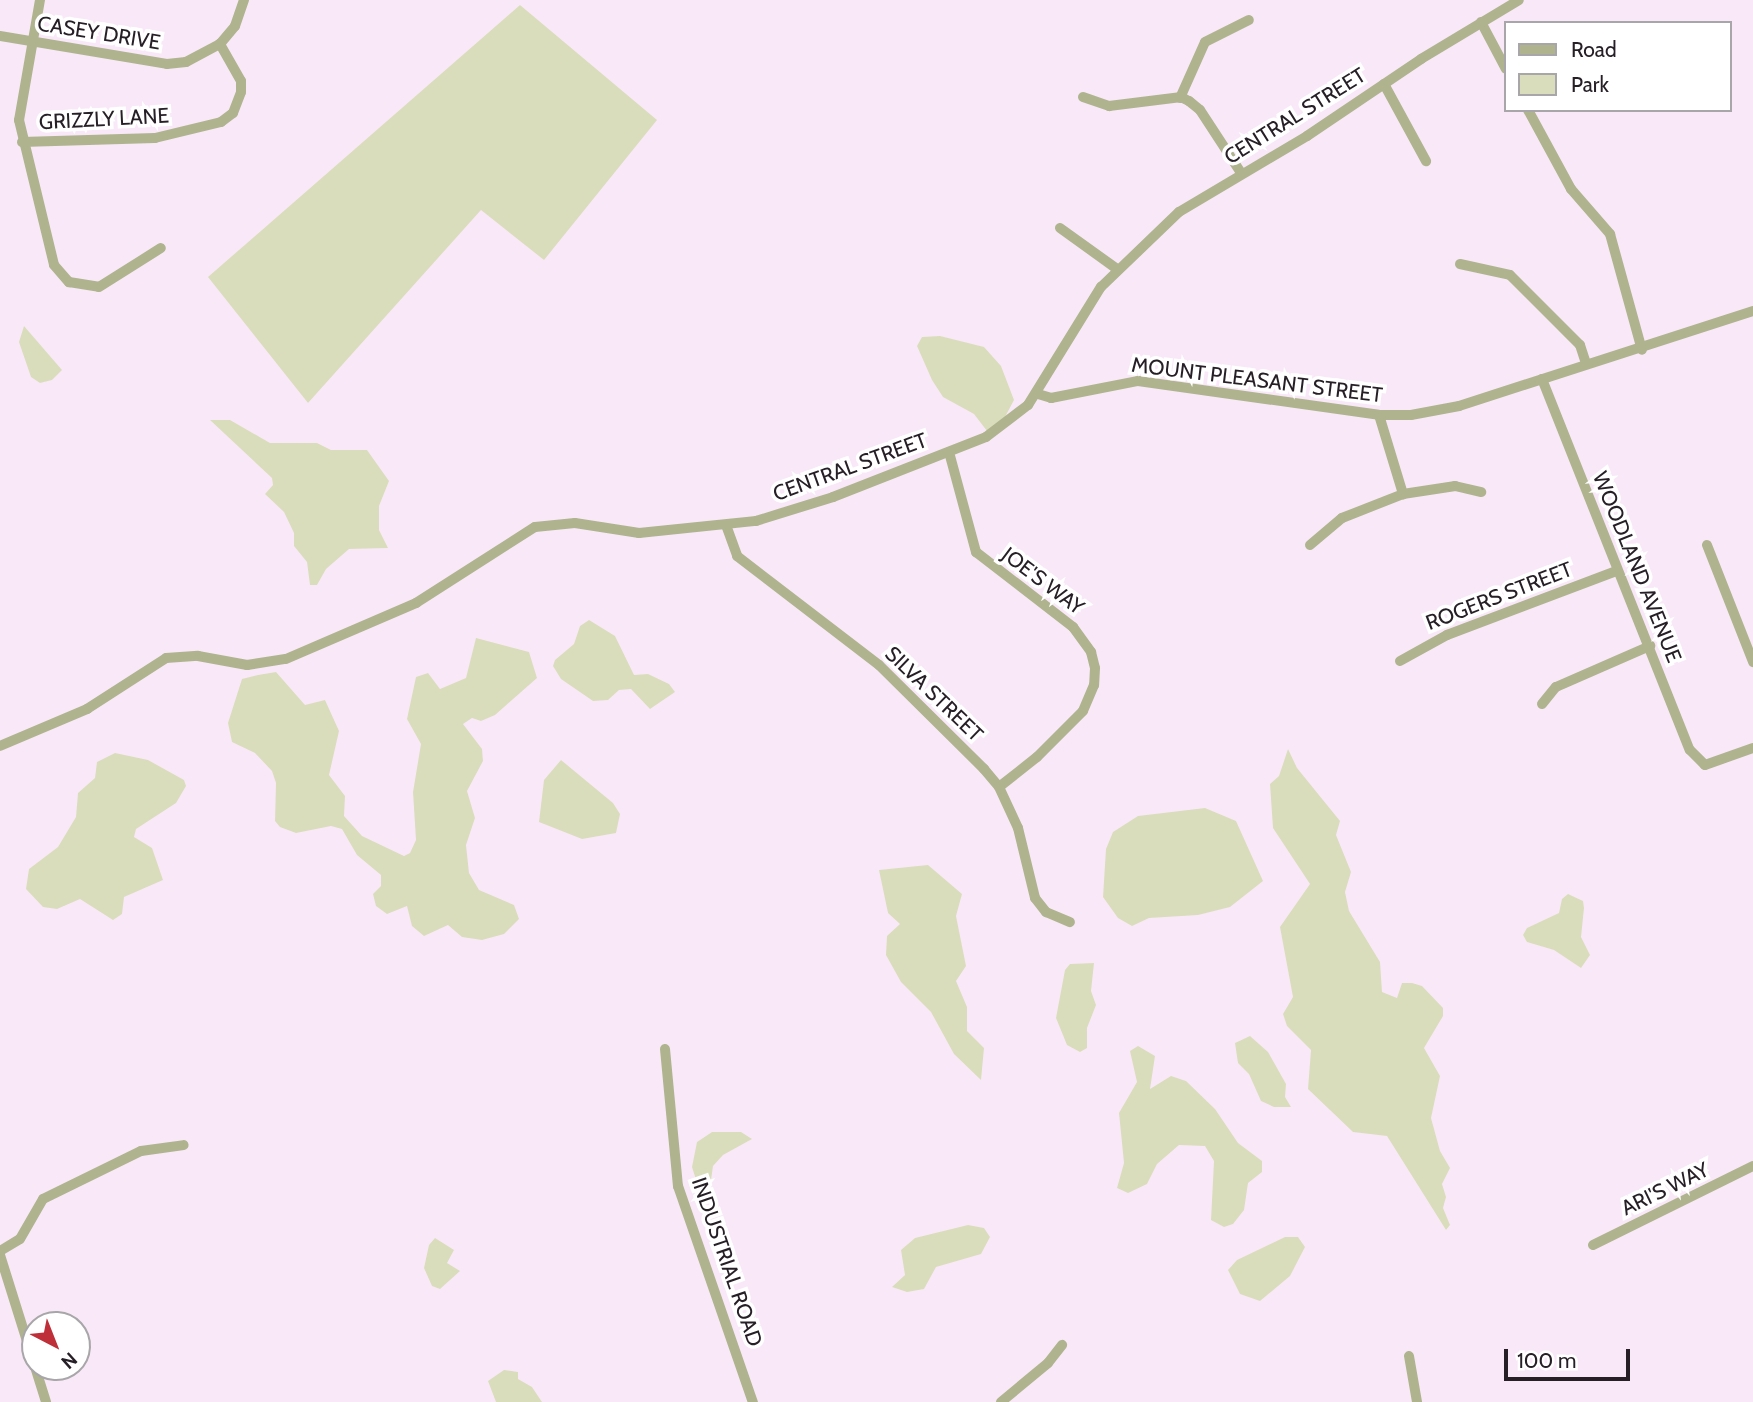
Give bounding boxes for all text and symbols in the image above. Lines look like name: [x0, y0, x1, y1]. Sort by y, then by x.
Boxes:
street label: CASEY DRIVE: [36, 11, 162, 55]
legend: [1504, 21, 1732, 112]
text: Road: [1571, 37, 1617, 62]
street label: CENTRAL STREET: [1220, 62, 1370, 170]
text: Park: [1571, 72, 1609, 97]
street label: GRIZZLY LANE: [38, 103, 170, 135]
street label: MOUNT PLEASANT STREET: [1130, 352, 1384, 408]
street label: CENTRAL STREET: [770, 427, 930, 507]
street label: WOODLAND AVENUE: [1587, 468, 1687, 666]
street label: JOE'S WAY: [997, 542, 1089, 620]
street label: ROGERS STREET: [1422, 556, 1576, 636]
street label: SILVA STREET: [880, 641, 988, 747]
street label: ARI'S WAY: [1617, 1157, 1713, 1221]
street label: INDUSTRIAL ROAD: [686, 1174, 768, 1350]
north arrow: [21, 1311, 91, 1381]
scale bar: [1508, 1336, 1634, 1380]
text: N: [56, 1347, 82, 1374]
text: 100 m: [1517, 1348, 1576, 1373]

